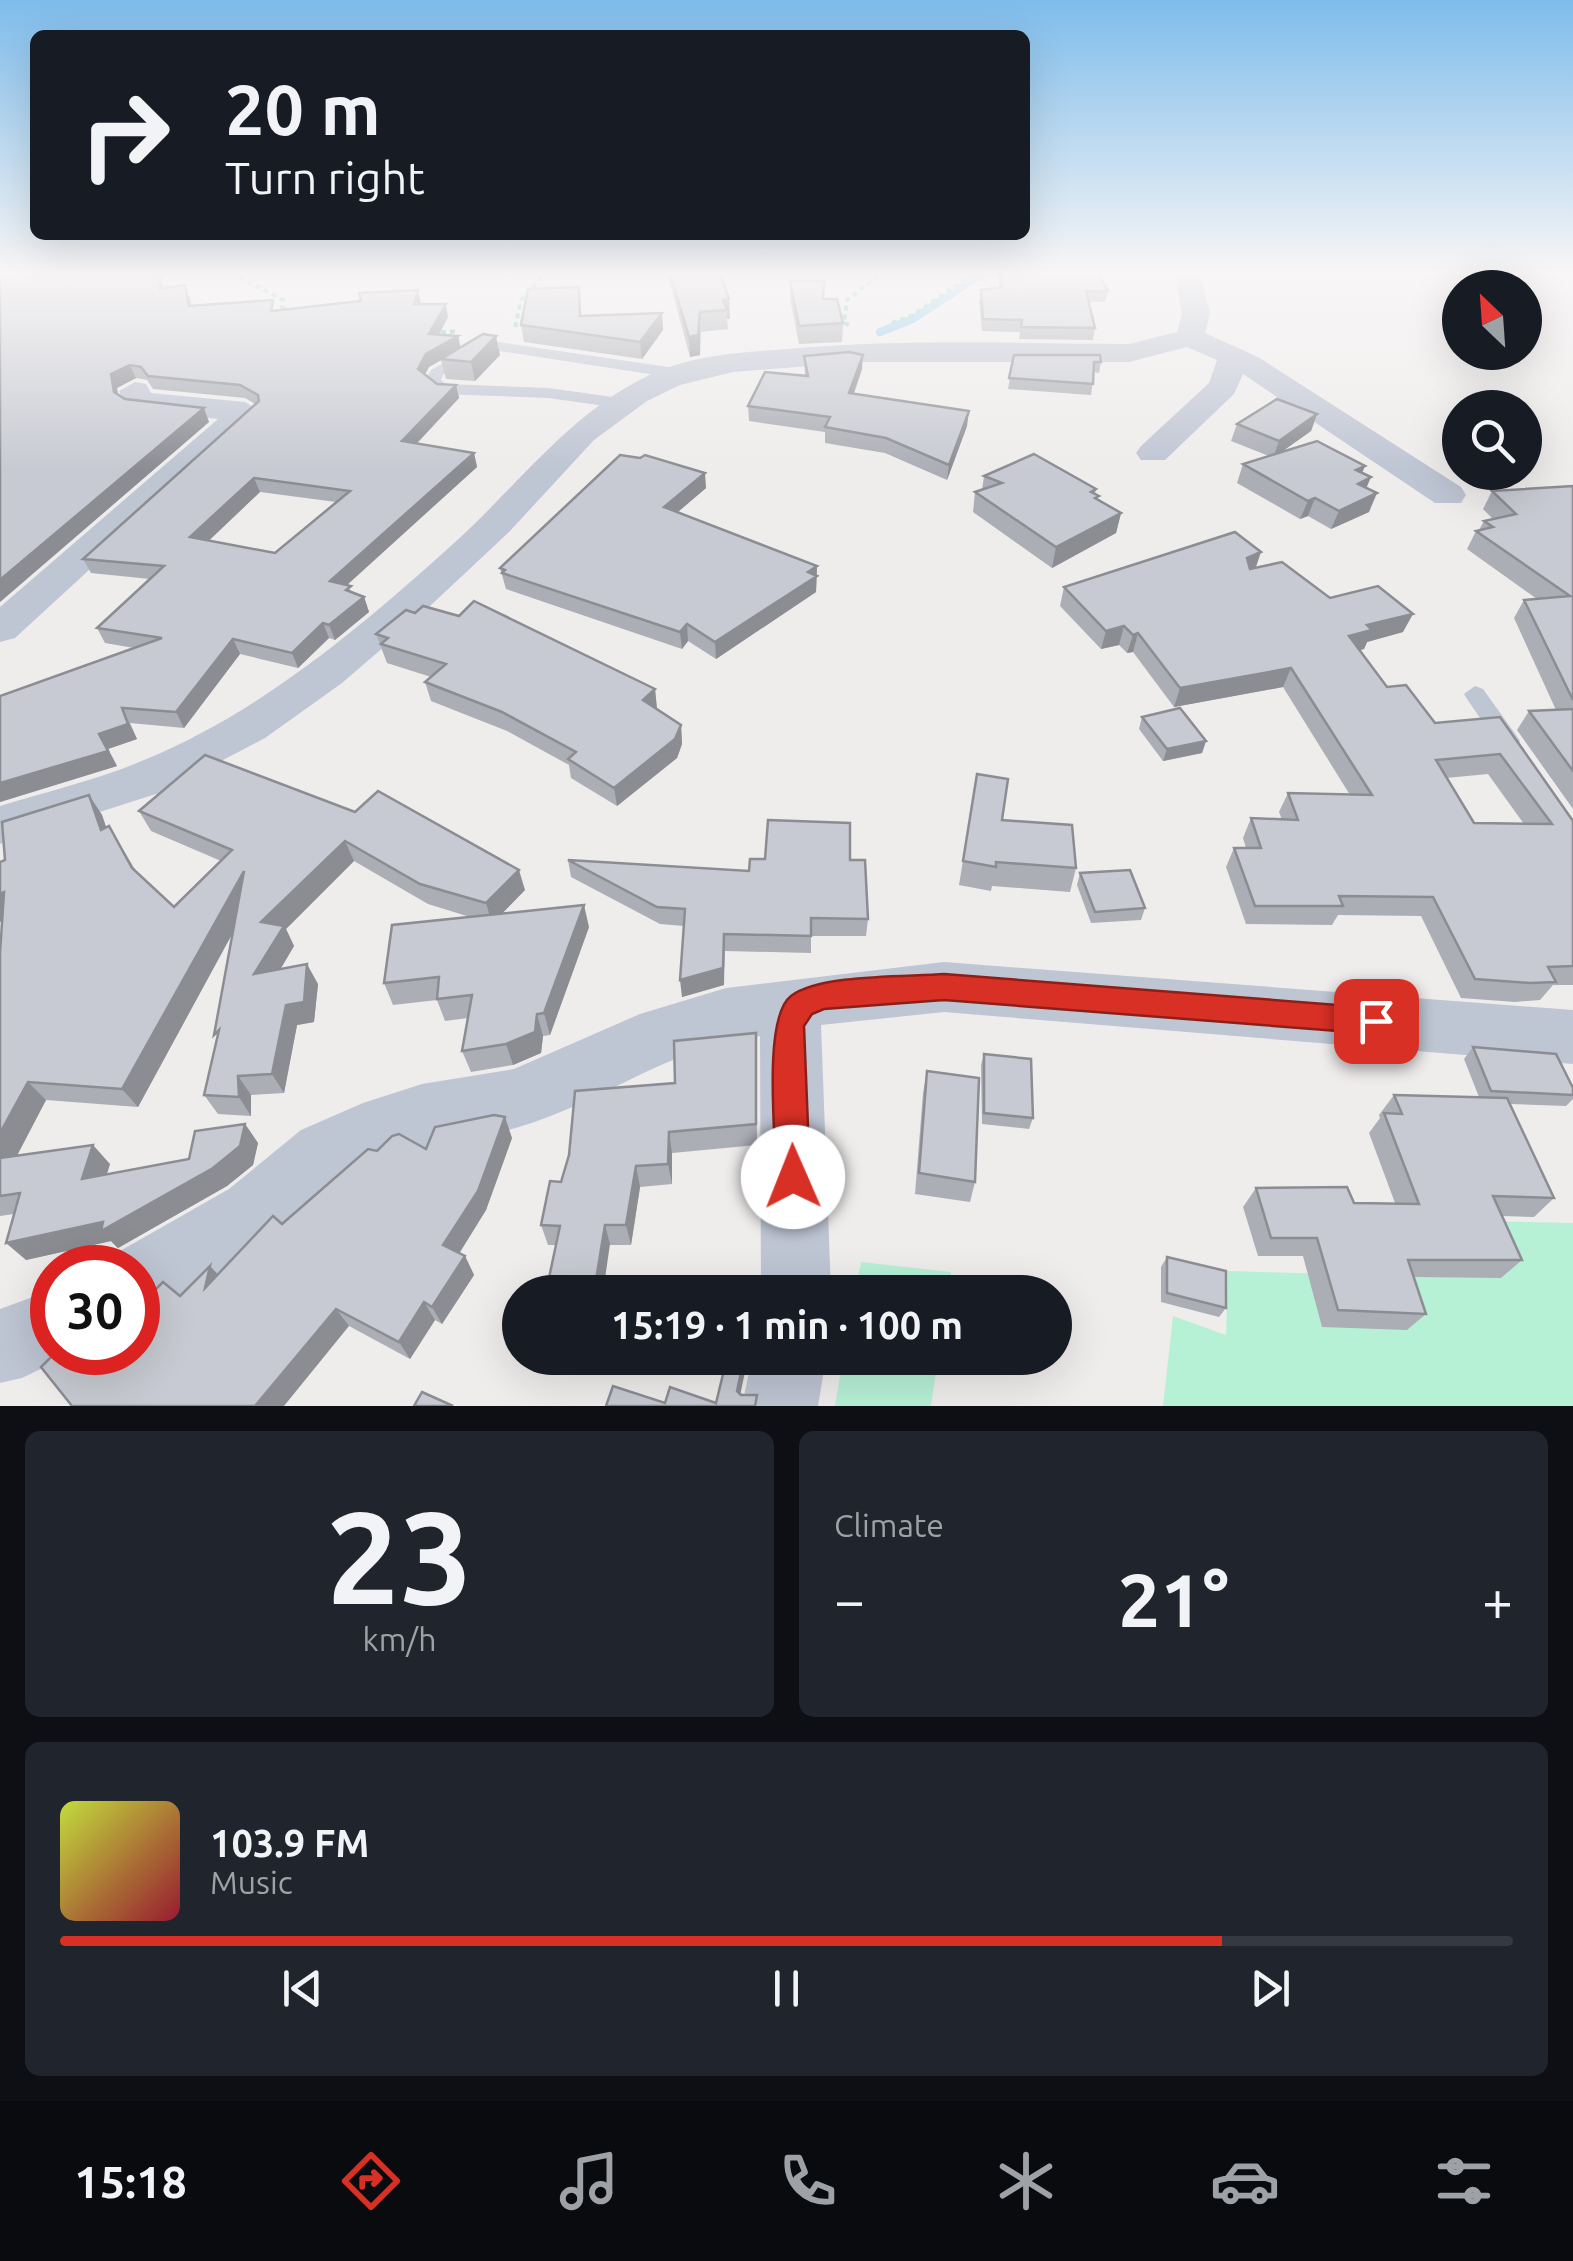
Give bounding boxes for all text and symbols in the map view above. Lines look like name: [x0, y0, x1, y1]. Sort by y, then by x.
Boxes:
icon: right: [60, 70, 190, 200]
text: 20 m: [225, 70, 381, 148]
text: Turn right: [225, 152, 425, 203]
north arrow: [1442, 270, 1542, 370]
map controls: [1442, 270, 1542, 490]
button: search: [1442, 390, 1542, 490]
pin: [1334, 979, 1419, 1064]
icon: arrive: [1349, 994, 1404, 1049]
position arrow: [741, 1125, 845, 1229]
speed limit sign: 30: [30, 1245, 160, 1375]
text: 15:19 · 1 min · 100 m: [611, 1304, 963, 1346]
text: 23: [326, 1483, 473, 1629]
text: Climate: [834, 1507, 944, 1543]
text: 21°: [1118, 1557, 1229, 1641]
text: −: [834, 1569, 865, 1630]
text: +: [1482, 1569, 1513, 1630]
text: km/h: [363, 1621, 436, 1657]
text: 103.9 FM: [210, 1822, 369, 1864]
text: Music: [210, 1864, 293, 1900]
icon: previous: [275, 1961, 330, 2016]
icon: pause: [759, 1961, 814, 2016]
icon: next: [1243, 1961, 1298, 2016]
icon: directions: [336, 2146, 406, 2216]
icon: music: [554, 2146, 624, 2216]
icon: phone: [773, 2146, 843, 2216]
icon: climate: [991, 2146, 1061, 2216]
icon: car: [1210, 2146, 1280, 2216]
icon: filters: [1429, 2146, 1499, 2216]
text: 15:18: [74, 2156, 187, 2207]

